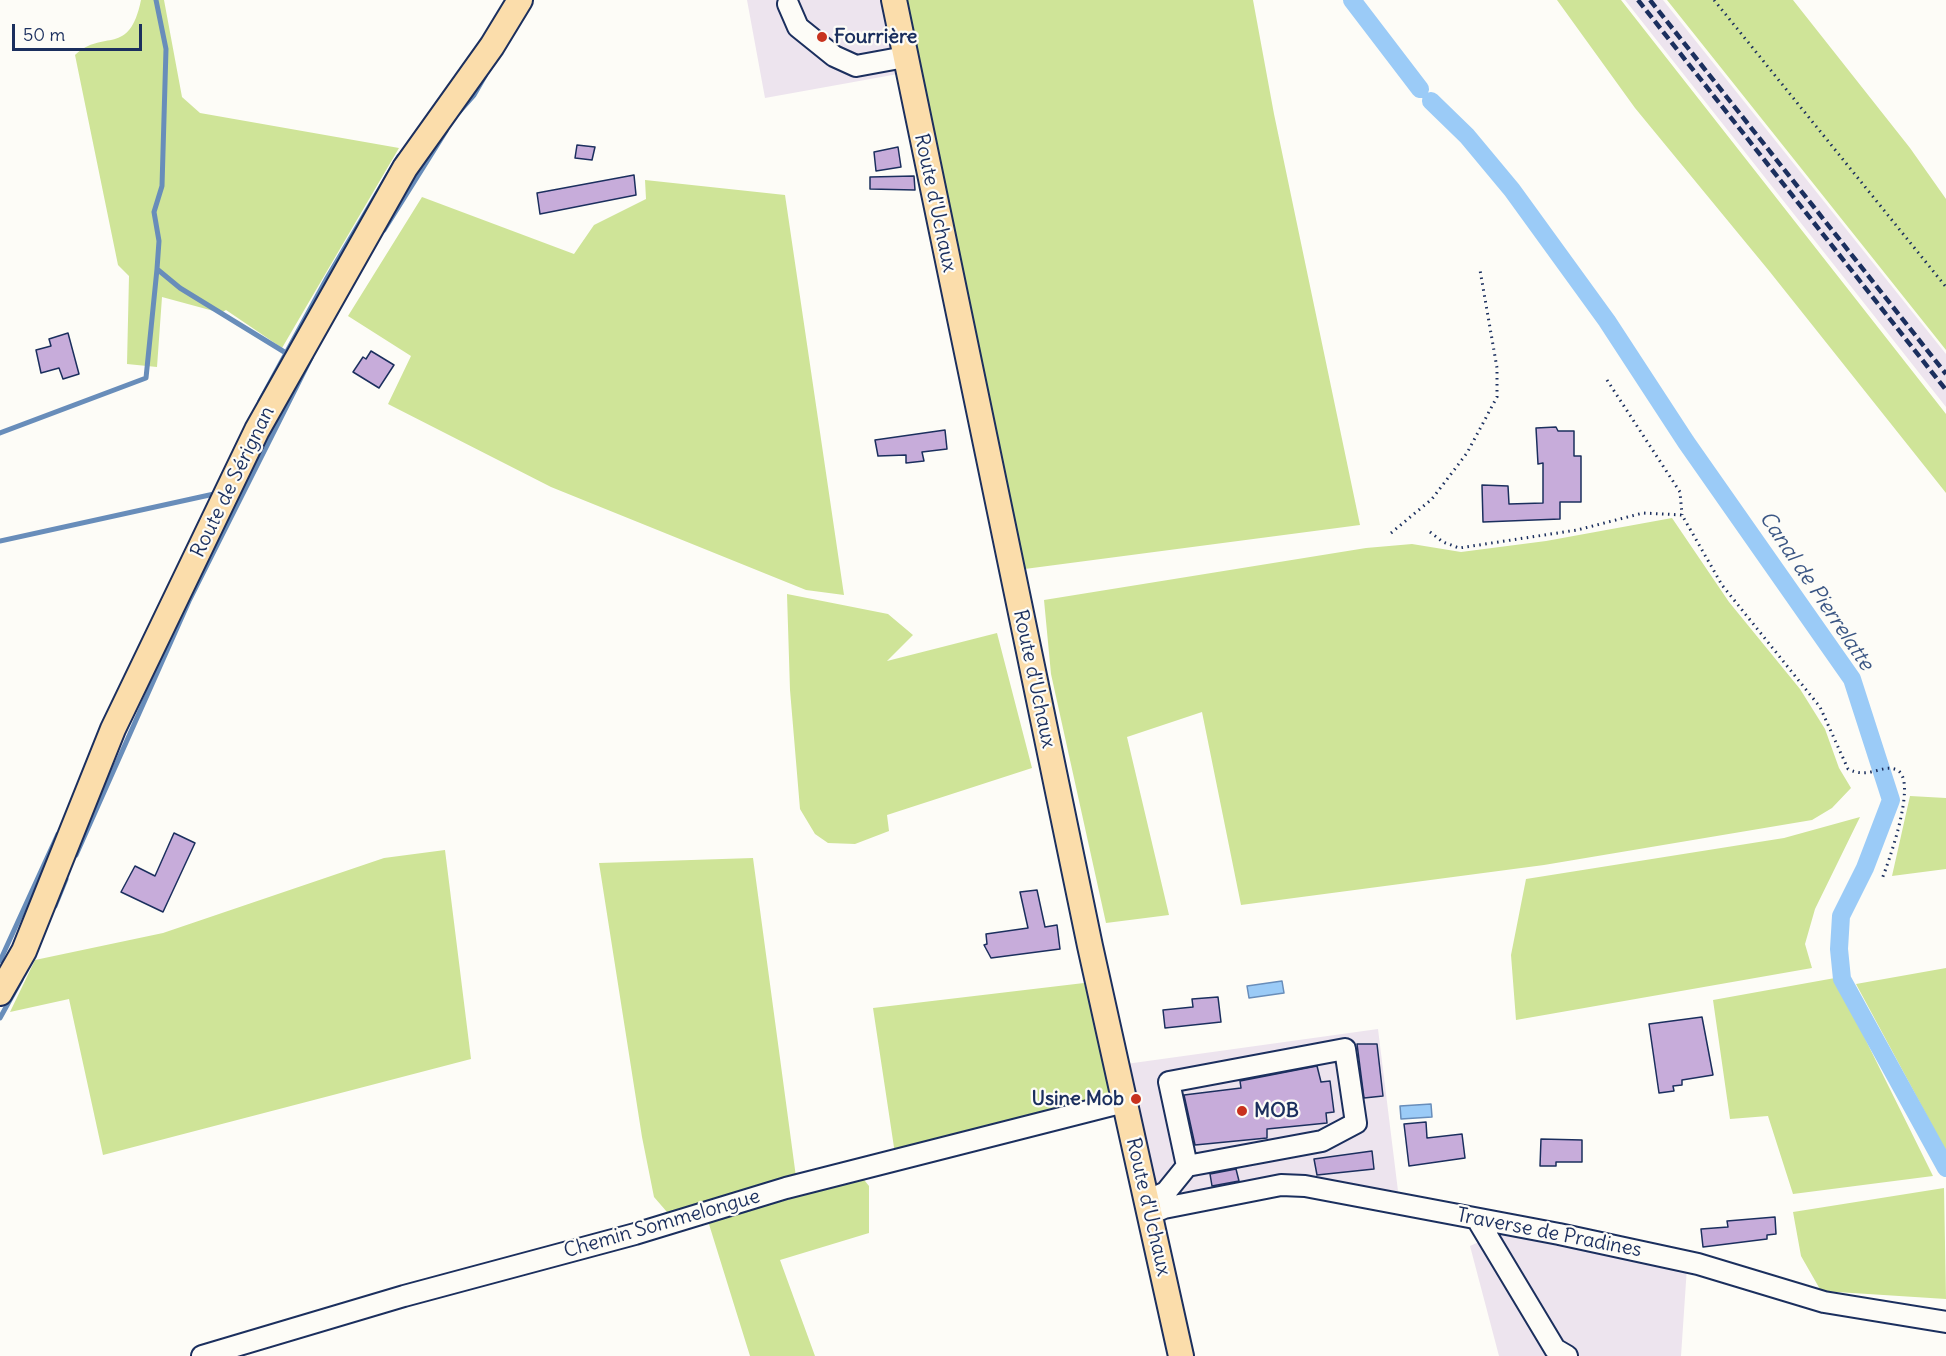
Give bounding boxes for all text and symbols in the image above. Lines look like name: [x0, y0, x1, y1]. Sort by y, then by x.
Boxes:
scale bar: [15, 12, 146, 50]
text: 50 m: [23, 23, 65, 46]
place label: Fourrière: [834, 25, 917, 49]
marker: Fourrière: [815, 30, 829, 44]
street label: Route d'Uchaux: [909, 131, 961, 275]
street label: Route de Sérignan: [186, 403, 280, 561]
water label: Canal de Pierrelatte: [1753, 507, 1879, 675]
street label: Route d'Uchaux: [1008, 607, 1060, 751]
place label: Usine Mob: [1032, 1087, 1124, 1111]
marker: Usine Mob: [1129, 1092, 1143, 1106]
place label: MOB: [1254, 1099, 1299, 1123]
marker: MOB: [1235, 1104, 1249, 1118]
street label: Route d'Uchaux: [1120, 1136, 1176, 1278]
street label: Chemin Sommelongue: [561, 1185, 763, 1263]
street label: Traverse de Pradines: [1454, 1203, 1644, 1263]

